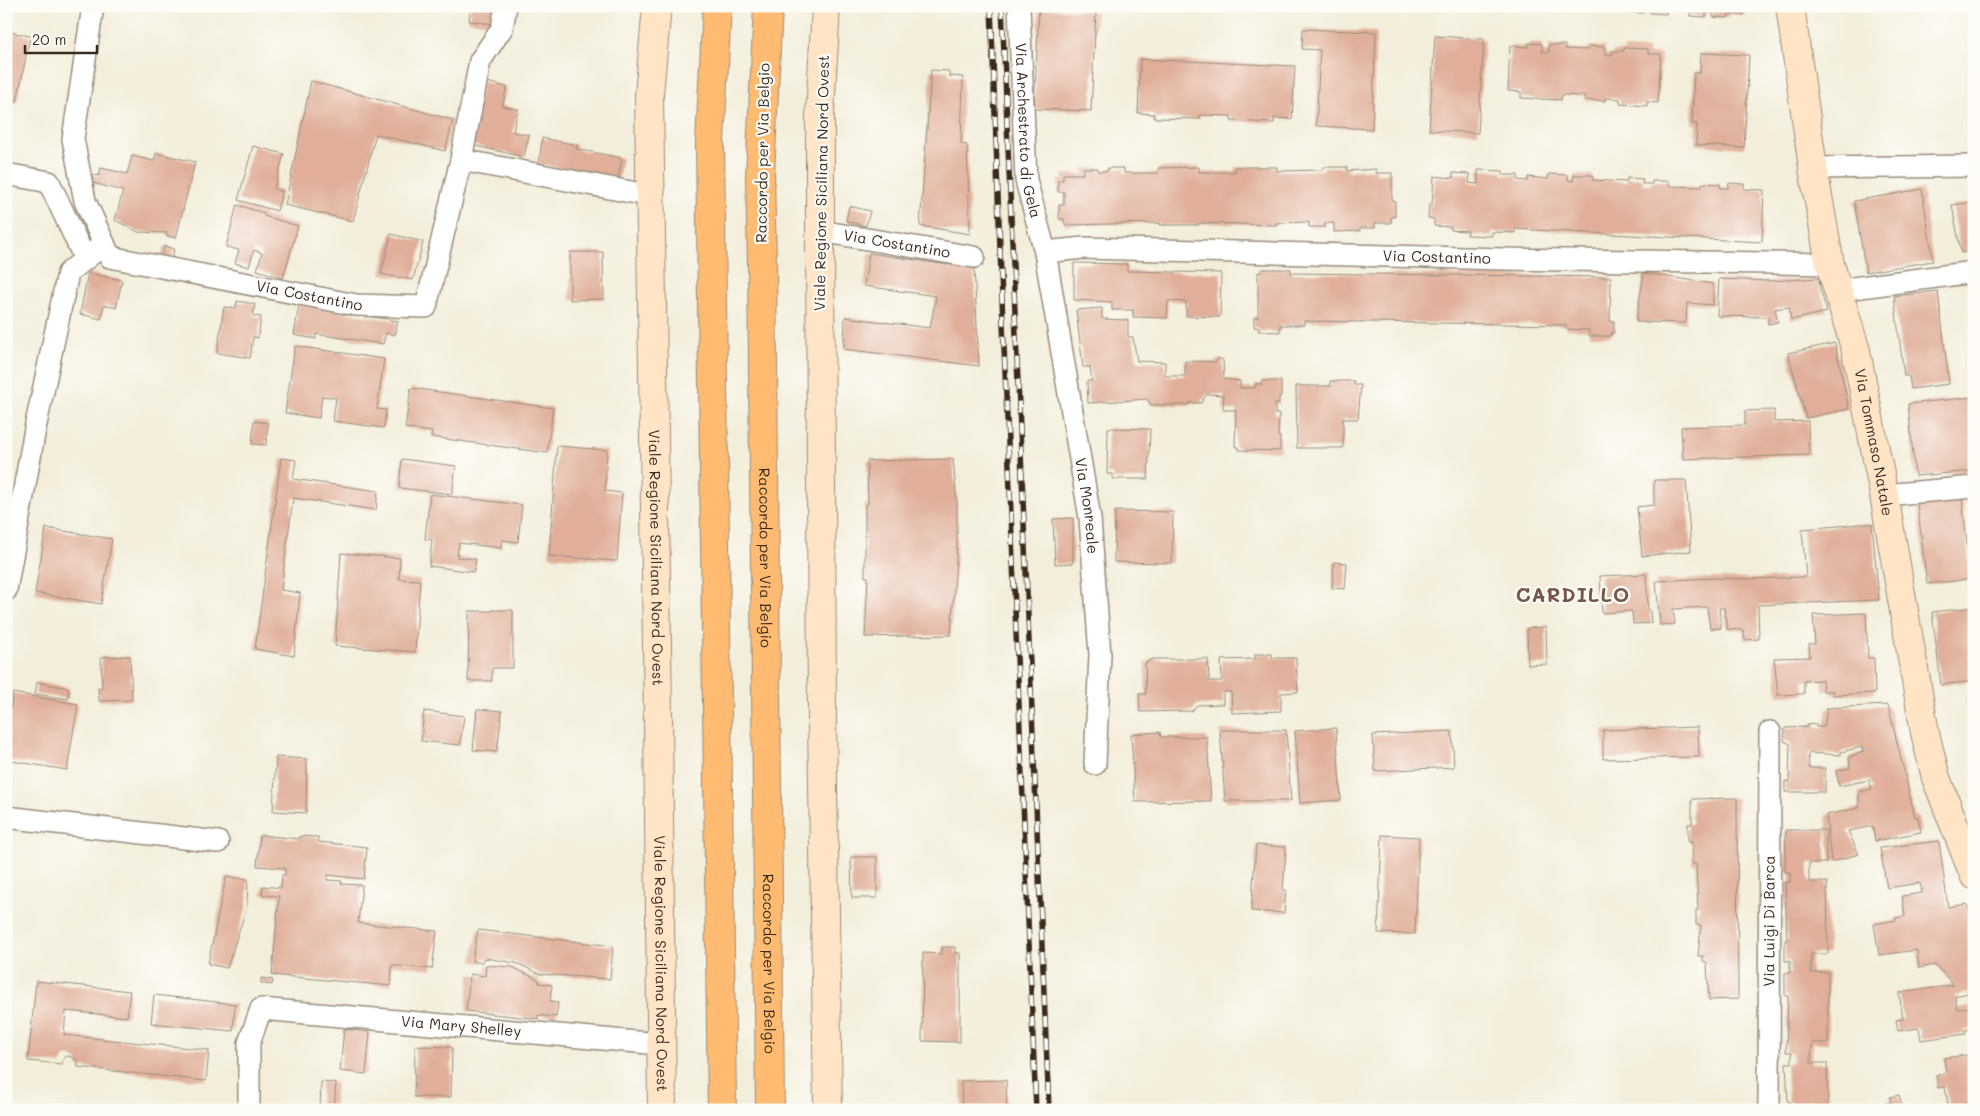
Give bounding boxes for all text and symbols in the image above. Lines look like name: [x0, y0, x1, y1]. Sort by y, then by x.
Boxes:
scale bar: [25, 22, 98, 54]
text: 20 m: [32, 29, 66, 49]
street label: Via Archestrato di Gela: [1011, 42, 1047, 220]
street label: Viale Regione Siciliana Nord Ovest: [809, 55, 833, 311]
street label: Raccordo per Via Belgio: [750, 63, 774, 243]
street label: Via Costantino: [842, 224, 952, 262]
street label: Via Costantino: [1382, 245, 1491, 268]
street label: Via Costantino: [255, 275, 363, 314]
street label: Via Tommaso Natale: [1851, 367, 1898, 517]
street label: Viale Regione Siciliana Nord Ovest: [645, 429, 669, 686]
street label: Via Monreale: [1071, 456, 1104, 555]
street label: Raccordo per Via Belgio: [755, 468, 777, 648]
district label: CARDILLO: [1516, 581, 1630, 607]
street label: Viale Regione Siciliana Nord Ovest: [650, 835, 673, 1092]
street label: Via Luigi Di Barca: [1758, 855, 1779, 987]
street label: Raccordo per Via Belgio: [759, 874, 780, 1054]
street label: Via Mary Shelley: [400, 1010, 522, 1041]

